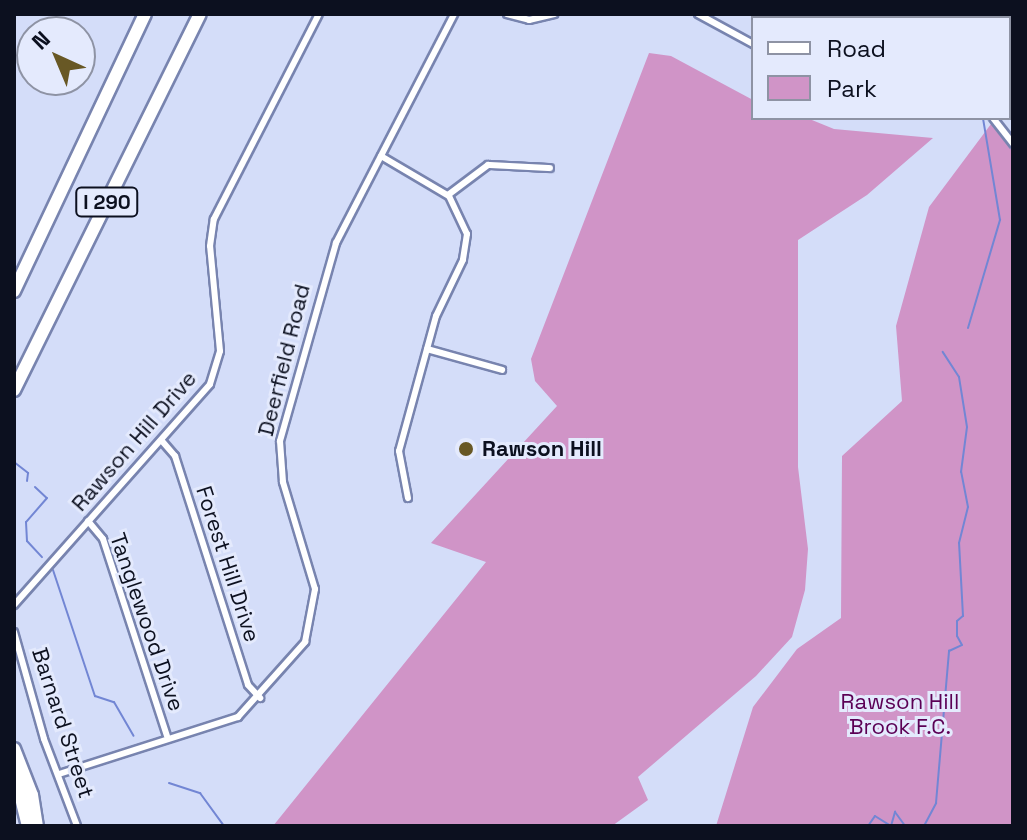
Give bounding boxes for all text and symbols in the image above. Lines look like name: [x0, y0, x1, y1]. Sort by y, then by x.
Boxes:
north arrow: [16, 16, 96, 96]
legend: [751, 16, 1011, 120]
text: N: [26, 25, 56, 55]
text: Road: [827, 33, 886, 64]
text: Park: [827, 73, 877, 104]
road number: I 290: [75, 186, 139, 218]
street label: Deerfield Road: [252, 281, 316, 439]
street label: Rawson Hill Drive: [66, 366, 202, 516]
place label: Rawson Hill: [482, 436, 602, 462]
marker: Rawson Hill: [457, 440, 475, 458]
street label: Forest Hill Drive: [190, 483, 266, 645]
street label: Tanglewood Drive: [104, 529, 190, 715]
street label: Barnard Street: [26, 644, 100, 802]
park label: Rawson Hill Brook F.C.: [841, 688, 959, 740]

